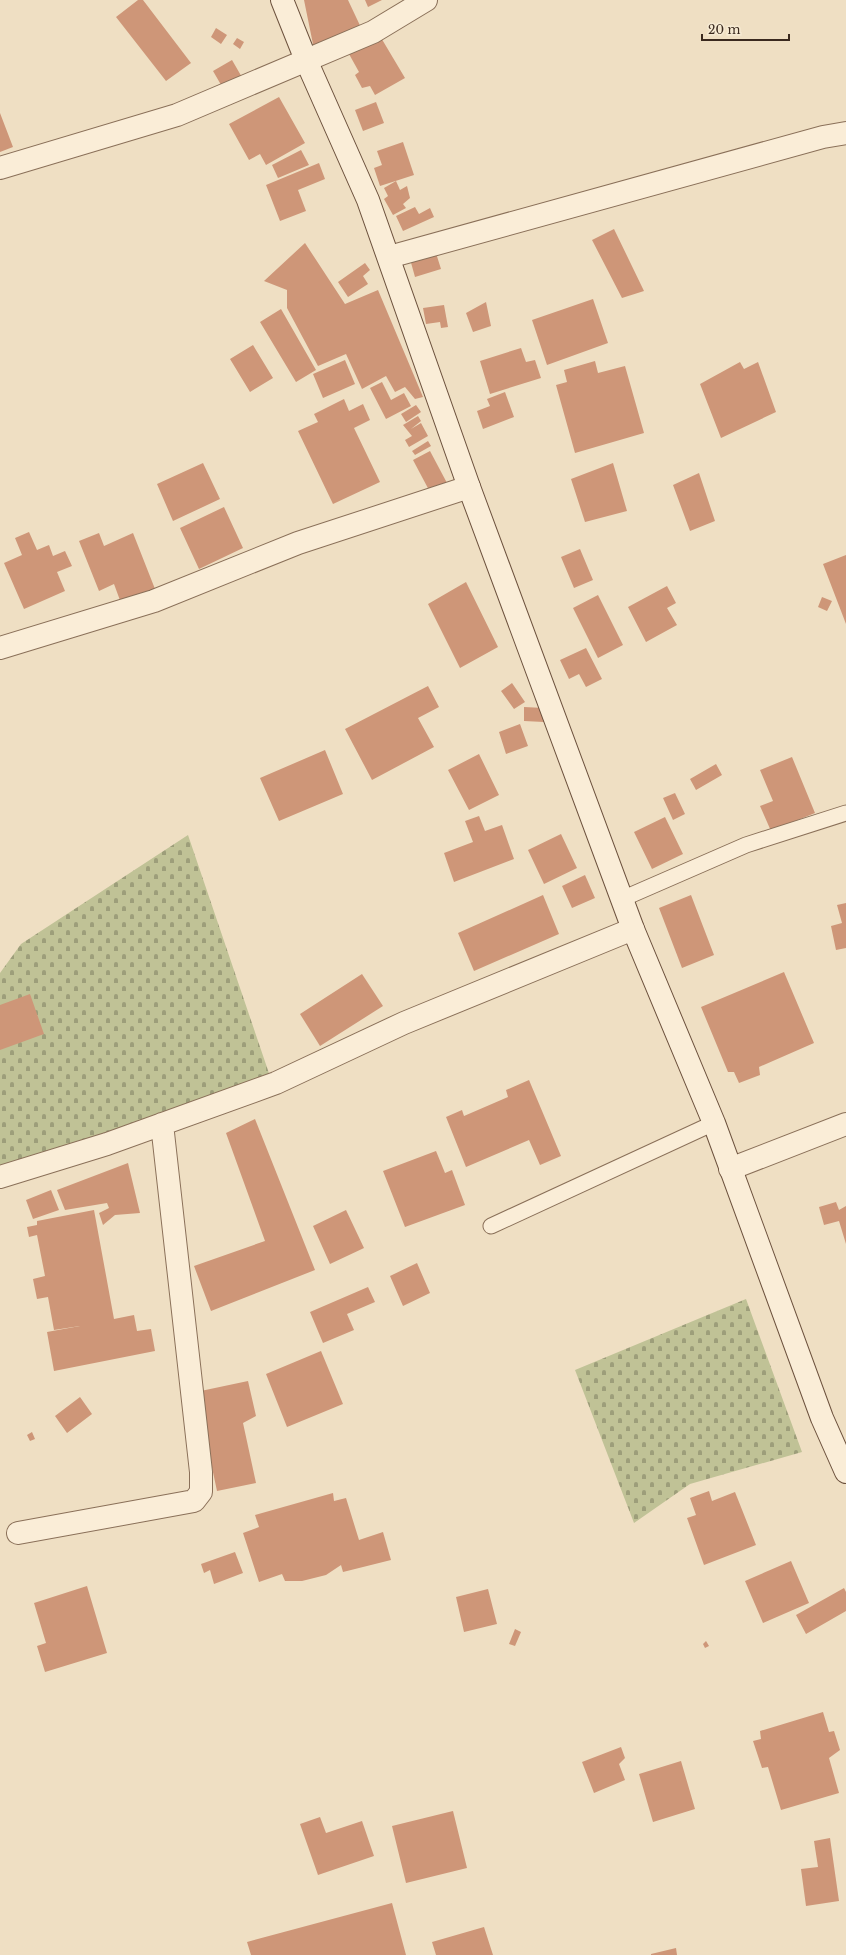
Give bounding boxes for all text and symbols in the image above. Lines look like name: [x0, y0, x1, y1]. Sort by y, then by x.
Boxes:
scale bar: [702, 16, 789, 42]
text: 20 m: [708, 22, 740, 37]

